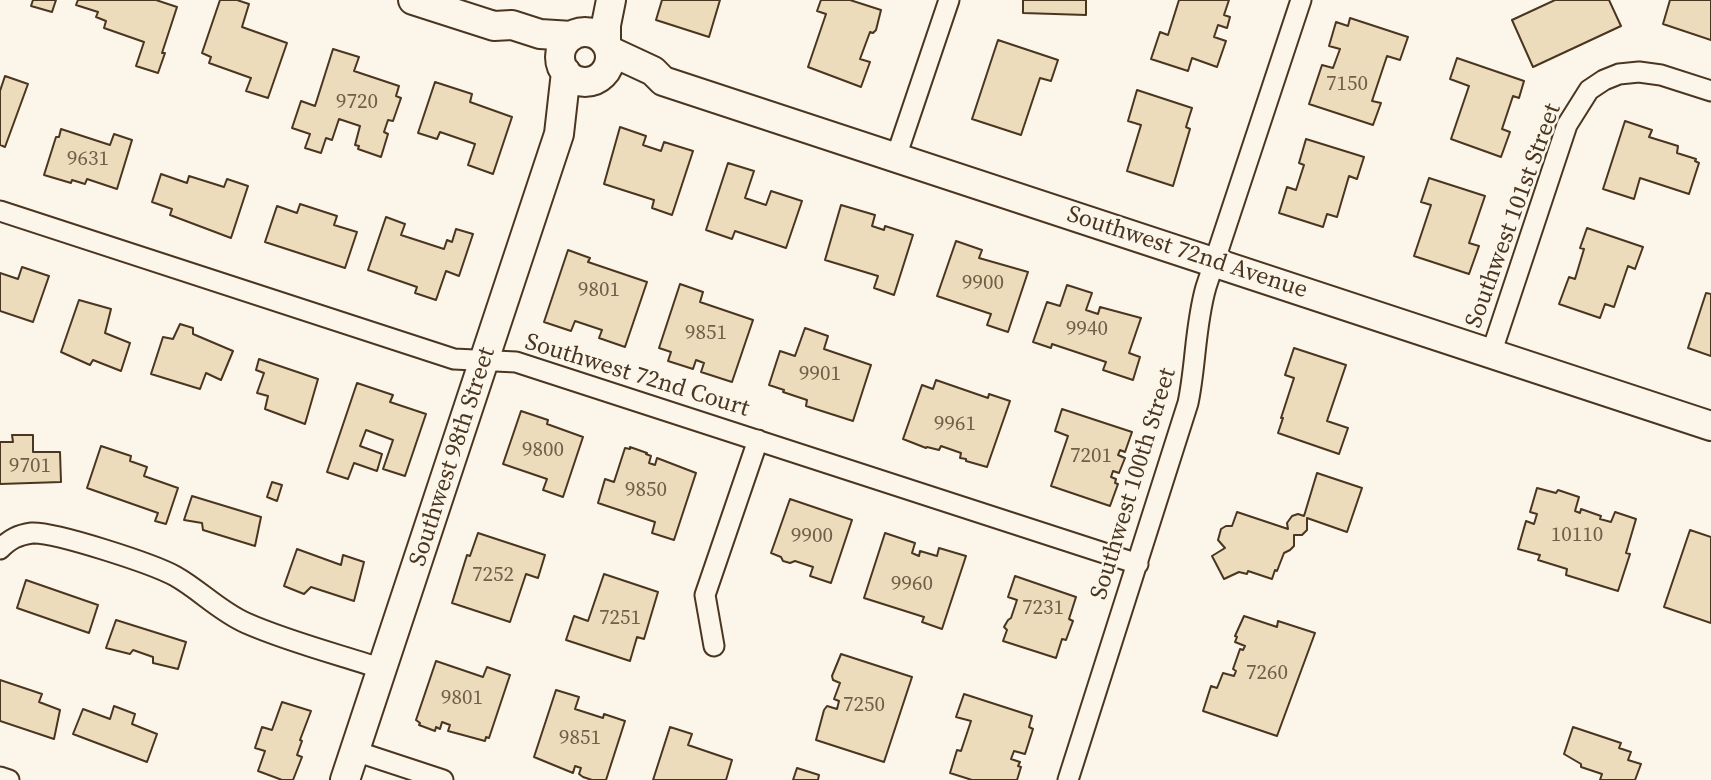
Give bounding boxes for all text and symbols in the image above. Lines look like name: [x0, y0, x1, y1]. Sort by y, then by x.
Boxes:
house number: 7150: [1326, 72, 1368, 98]
house number: 9720: [336, 90, 378, 116]
street label: Southwest 101st Street: [1460, 100, 1568, 332]
house number: 9631: [67, 147, 109, 173]
street label: Southwest 72nd Avenue: [1063, 200, 1311, 306]
house number: 9900: [962, 271, 1004, 297]
house number: 9801: [578, 278, 620, 304]
house number: 9940: [1066, 317, 1108, 343]
house number: 9851: [685, 321, 727, 347]
street label: Southwest 72nd Court: [521, 328, 753, 424]
street label: Southwest 98th Street: [404, 344, 502, 570]
house number: 9901: [799, 362, 841, 388]
street label: Southwest 100th Street: [1085, 365, 1183, 603]
house number: 9961: [934, 412, 976, 438]
house number: 9800: [522, 438, 564, 464]
house number: 7201: [1070, 444, 1112, 470]
house number: 9701: [9, 454, 51, 480]
house number: 9850: [625, 478, 667, 504]
house number: 10110: [1551, 523, 1603, 549]
house number: 9900: [791, 524, 833, 550]
house number: 7252: [472, 563, 514, 589]
house number: 9960: [891, 572, 933, 598]
house number: 7231: [1022, 596, 1064, 622]
house number: 7251: [599, 606, 641, 632]
house number: 7260: [1246, 661, 1288, 687]
house number: 9801: [441, 686, 483, 712]
house number: 7250: [843, 693, 885, 719]
house number: 9851: [559, 726, 601, 752]

